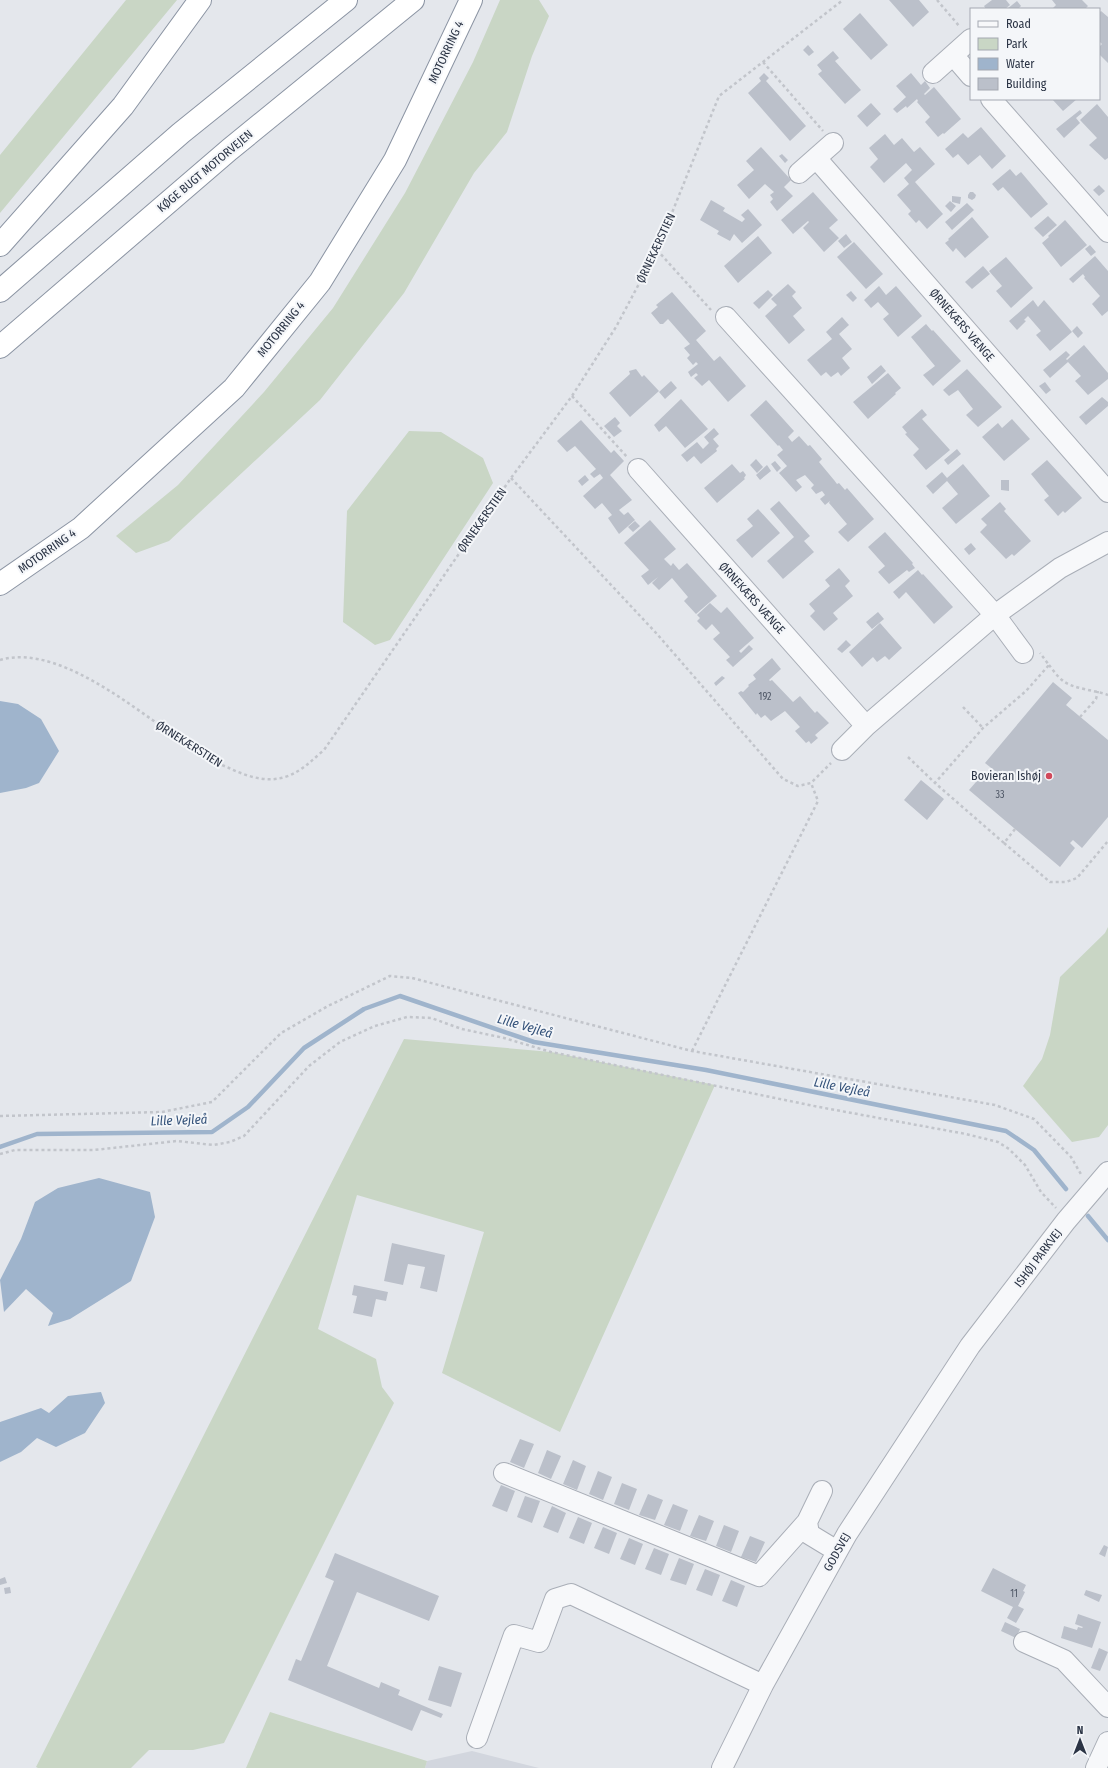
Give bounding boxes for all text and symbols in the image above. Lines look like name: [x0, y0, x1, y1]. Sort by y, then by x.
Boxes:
legend: [970, 8, 1100, 100]
text: Road: [1006, 17, 1031, 31]
street label: MOTORRING 4: [425, 18, 467, 85]
text: Park: [1006, 37, 1028, 51]
text: Water: [1006, 57, 1035, 71]
text: Building: [1006, 77, 1047, 91]
street label: KØGE BUGT MOTORVEJEN: [154, 127, 256, 215]
street label: ØRNEKÆRSTIEN: [634, 211, 678, 285]
street label: ØRNEKÆRS VÆNGE: [927, 286, 998, 364]
street label: MOTORRING 4: [254, 298, 308, 360]
street label: ØRNEKÆRSTIEN: [455, 485, 509, 555]
street label: MOTORRING 4: [15, 526, 79, 576]
street label: ØRNEKÆRS VÆNGE: [716, 559, 788, 637]
house number: 192: [759, 691, 772, 703]
street label: ØRNEKÆRSTIEN: [153, 718, 225, 770]
place label: Bovieran Ishøj: [971, 769, 1041, 783]
marker: Bovieran Ishøj: [1044, 771, 1054, 781]
house number: 33: [995, 789, 1005, 801]
water label: Lille Vejleå: [496, 1011, 555, 1041]
water label: Lille Vejleå: [813, 1074, 872, 1100]
water label: Lille Vejleå: [150, 1112, 208, 1128]
street label: ISHØJ PARKVEJ: [1011, 1226, 1065, 1290]
street label: GODSVEJ: [821, 1530, 853, 1574]
house number: 11: [1010, 1588, 1018, 1600]
north arrow: [1060, 1720, 1100, 1760]
text: N: [1077, 1724, 1083, 1737]

